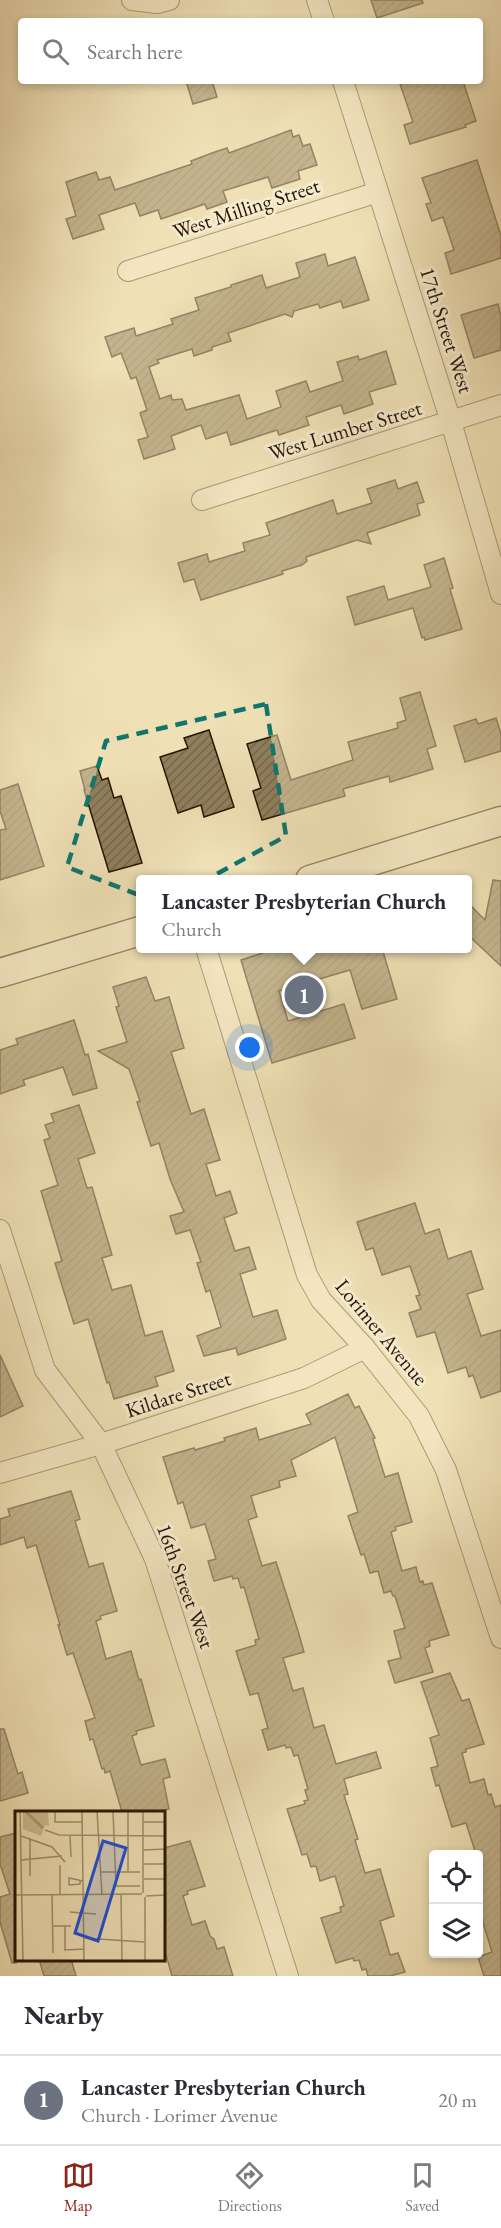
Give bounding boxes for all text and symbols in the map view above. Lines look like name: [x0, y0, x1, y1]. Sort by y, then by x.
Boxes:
search box: [18, 18, 483, 84]
icon: search: [39, 35, 72, 68]
text: Search here: [87, 37, 182, 66]
street label: West Milling Street: [169, 171, 323, 244]
street label: 17th Street West: [414, 264, 480, 397]
street label: West Lumber Street: [265, 394, 425, 466]
popup: [136, 875, 472, 953]
text: Lancaster Presbyterian Church: [162, 887, 446, 916]
text: Church: [162, 916, 222, 942]
pin: 1: [284, 972, 324, 1018]
your location: [235, 1033, 264, 1062]
street label: Lorimer Avenue: [330, 1273, 434, 1391]
street label: Kildare Street: [122, 1364, 234, 1424]
street label: 16th Street West: [151, 1520, 221, 1652]
inset map: [15, 1811, 165, 1961]
map controls: [429, 1850, 483, 1958]
button: locate: [429, 1850, 483, 1904]
button: layers: [429, 1904, 483, 1958]
text: Nearby: [24, 1998, 104, 2032]
text: Lancaster Presbyterian Church: [81, 2073, 366, 2102]
text: 1: [38, 2087, 49, 2113]
text: 20 m: [438, 2087, 477, 2113]
text: Church · Lorimer Avenue: [81, 2102, 278, 2128]
tab: Map: [62, 2159, 95, 2216]
tab: Directions: [218, 2159, 282, 2216]
tab: Saved: [405, 2159, 439, 2216]

